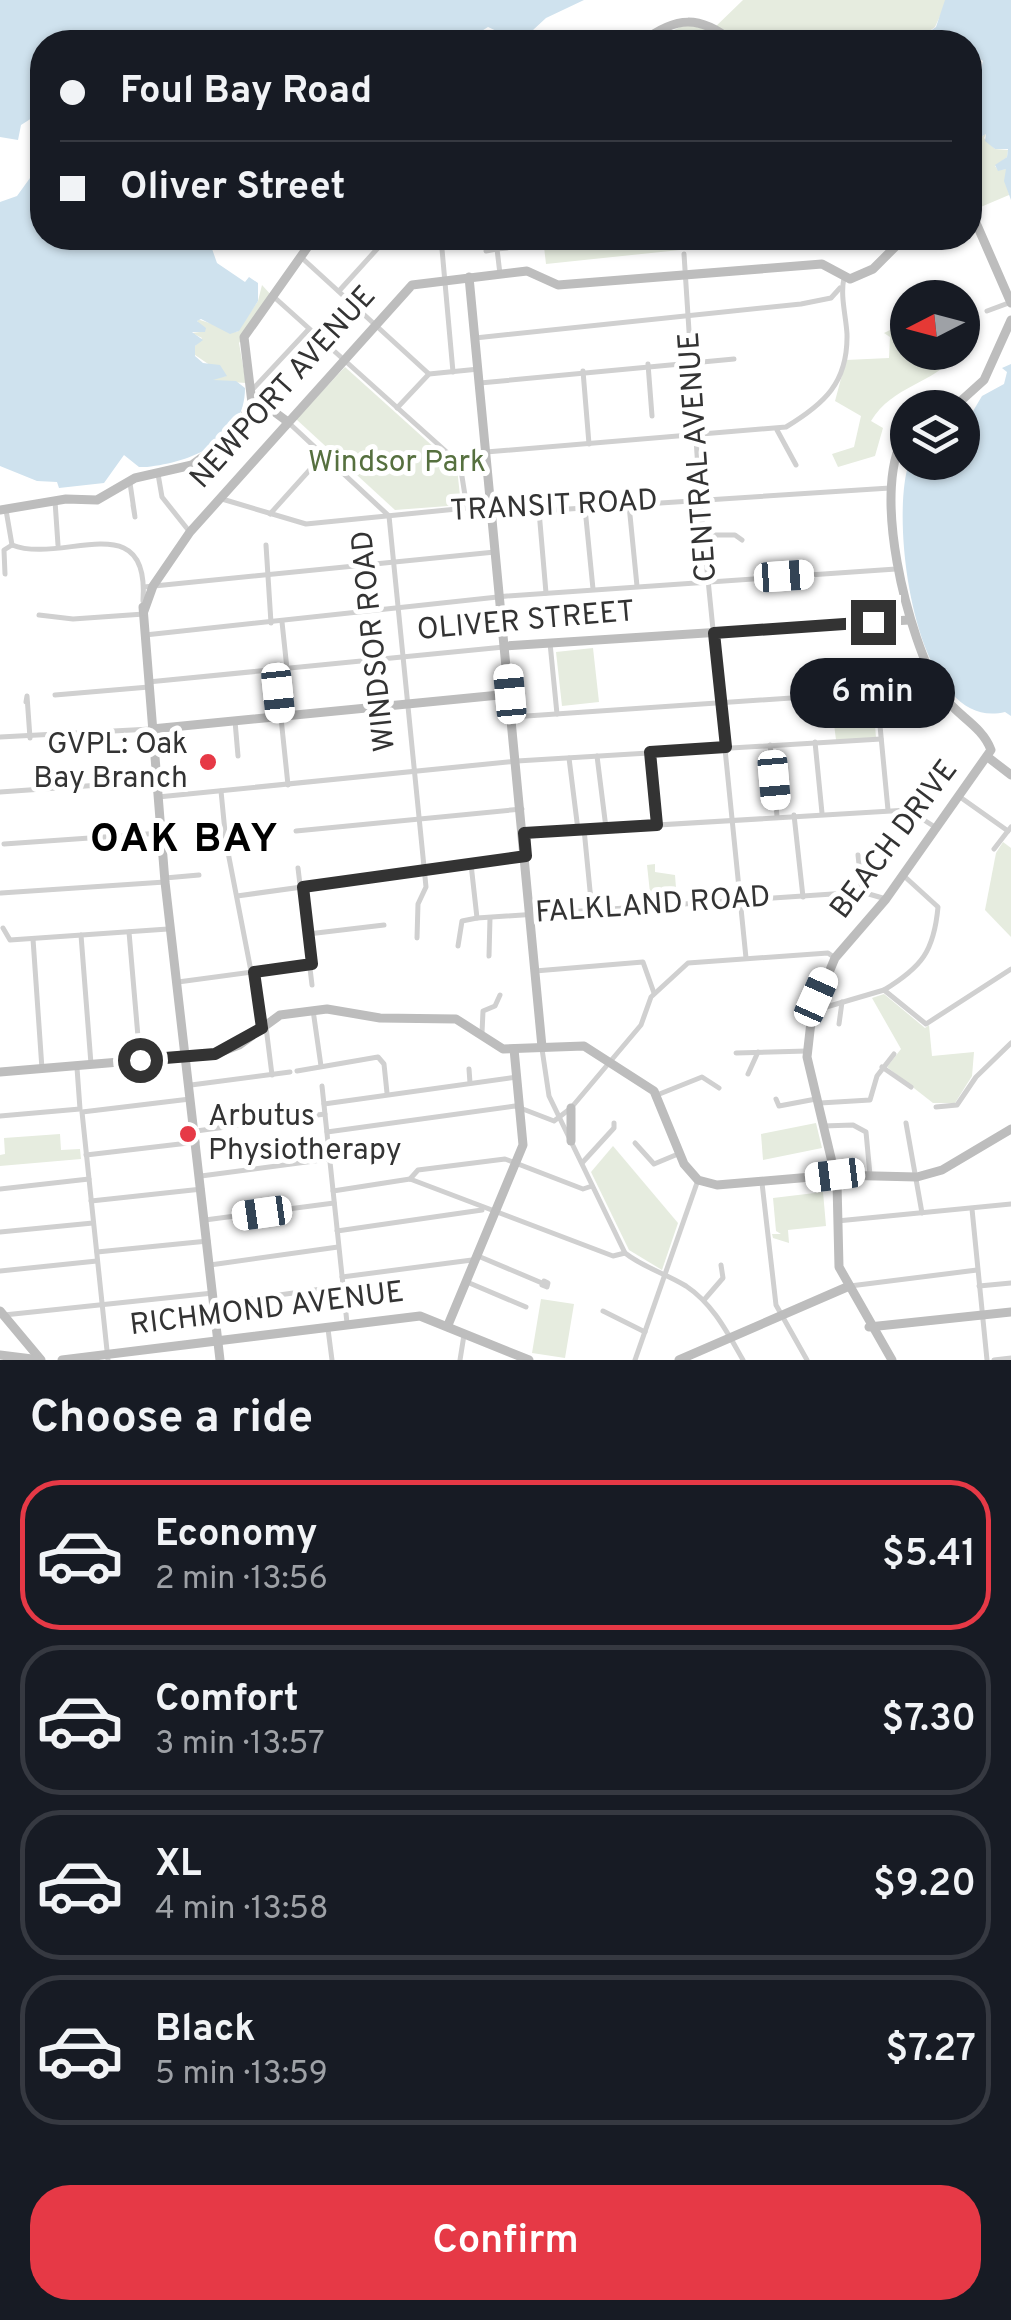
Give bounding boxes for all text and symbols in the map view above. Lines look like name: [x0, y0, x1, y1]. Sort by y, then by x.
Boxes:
text: Foul Bay Road: [120, 68, 372, 117]
text: Oliver Street: [120, 164, 346, 213]
street label: NEWPORT AVENUE: [183, 279, 385, 497]
north arrow: [890, 280, 980, 370]
map controls: [890, 280, 980, 480]
street label: CENTRAL AVENUE: [672, 331, 726, 583]
button: layers: [890, 390, 980, 480]
park label: Windsor Park: [308, 445, 486, 482]
street label: TRANSIT ROAD: [449, 483, 659, 531]
street label: WINDSOR ROAD: [345, 529, 405, 753]
car: [753, 559, 815, 593]
street label: OLIVER STREET: [415, 594, 637, 650]
route end: [851, 600, 896, 645]
callout: 6 min: [790, 657, 956, 727]
car: [260, 662, 296, 724]
car: [492, 663, 528, 725]
text: 6 min: [831, 673, 914, 713]
place label: GVPL: Oak Bay Branch: [33, 727, 188, 798]
car: [756, 749, 792, 811]
marker: GVPL: Oak Bay Branch: [197, 751, 219, 773]
street label: BEACH DRIVE: [823, 753, 967, 927]
district label: OAK BAY: [90, 816, 280, 866]
street label: FALKLAND ROAD: [534, 879, 772, 933]
car: [790, 963, 842, 1031]
route start: [118, 1038, 163, 1083]
place label: Arbutus Physiotherapy: [208, 1099, 402, 1170]
marker: Arbutus Physiotherapy: [177, 1123, 199, 1145]
car: [803, 1156, 867, 1194]
car: [230, 1194, 294, 1232]
street label: RICHMOND AVENUE: [128, 1275, 406, 1345]
text: Choose a ride: [30, 1391, 313, 1448]
icon: car: [35, 1510, 125, 1600]
text: Economy: [155, 1511, 317, 1560]
text: $5.41: [882, 1531, 976, 1580]
text: 2 min · 13:56: [155, 1560, 328, 1600]
icon: car: [35, 1675, 125, 1765]
text: Comfort: [155, 1676, 299, 1725]
text: $7.30: [881, 1696, 976, 1745]
text: 3 min · 13:57: [155, 1725, 325, 1765]
icon: car: [35, 1840, 125, 1930]
text: XL: [155, 1841, 202, 1890]
text: $9.20: [873, 1861, 976, 1910]
text: 4 min · 13:58: [155, 1890, 329, 1930]
icon: car: [35, 2005, 125, 2095]
text: Black: [155, 2006, 255, 2055]
text: $7.27: [885, 2026, 976, 2075]
text: 5 min · 13:59: [155, 2055, 328, 2095]
button: Confirm: [30, 2185, 981, 2300]

